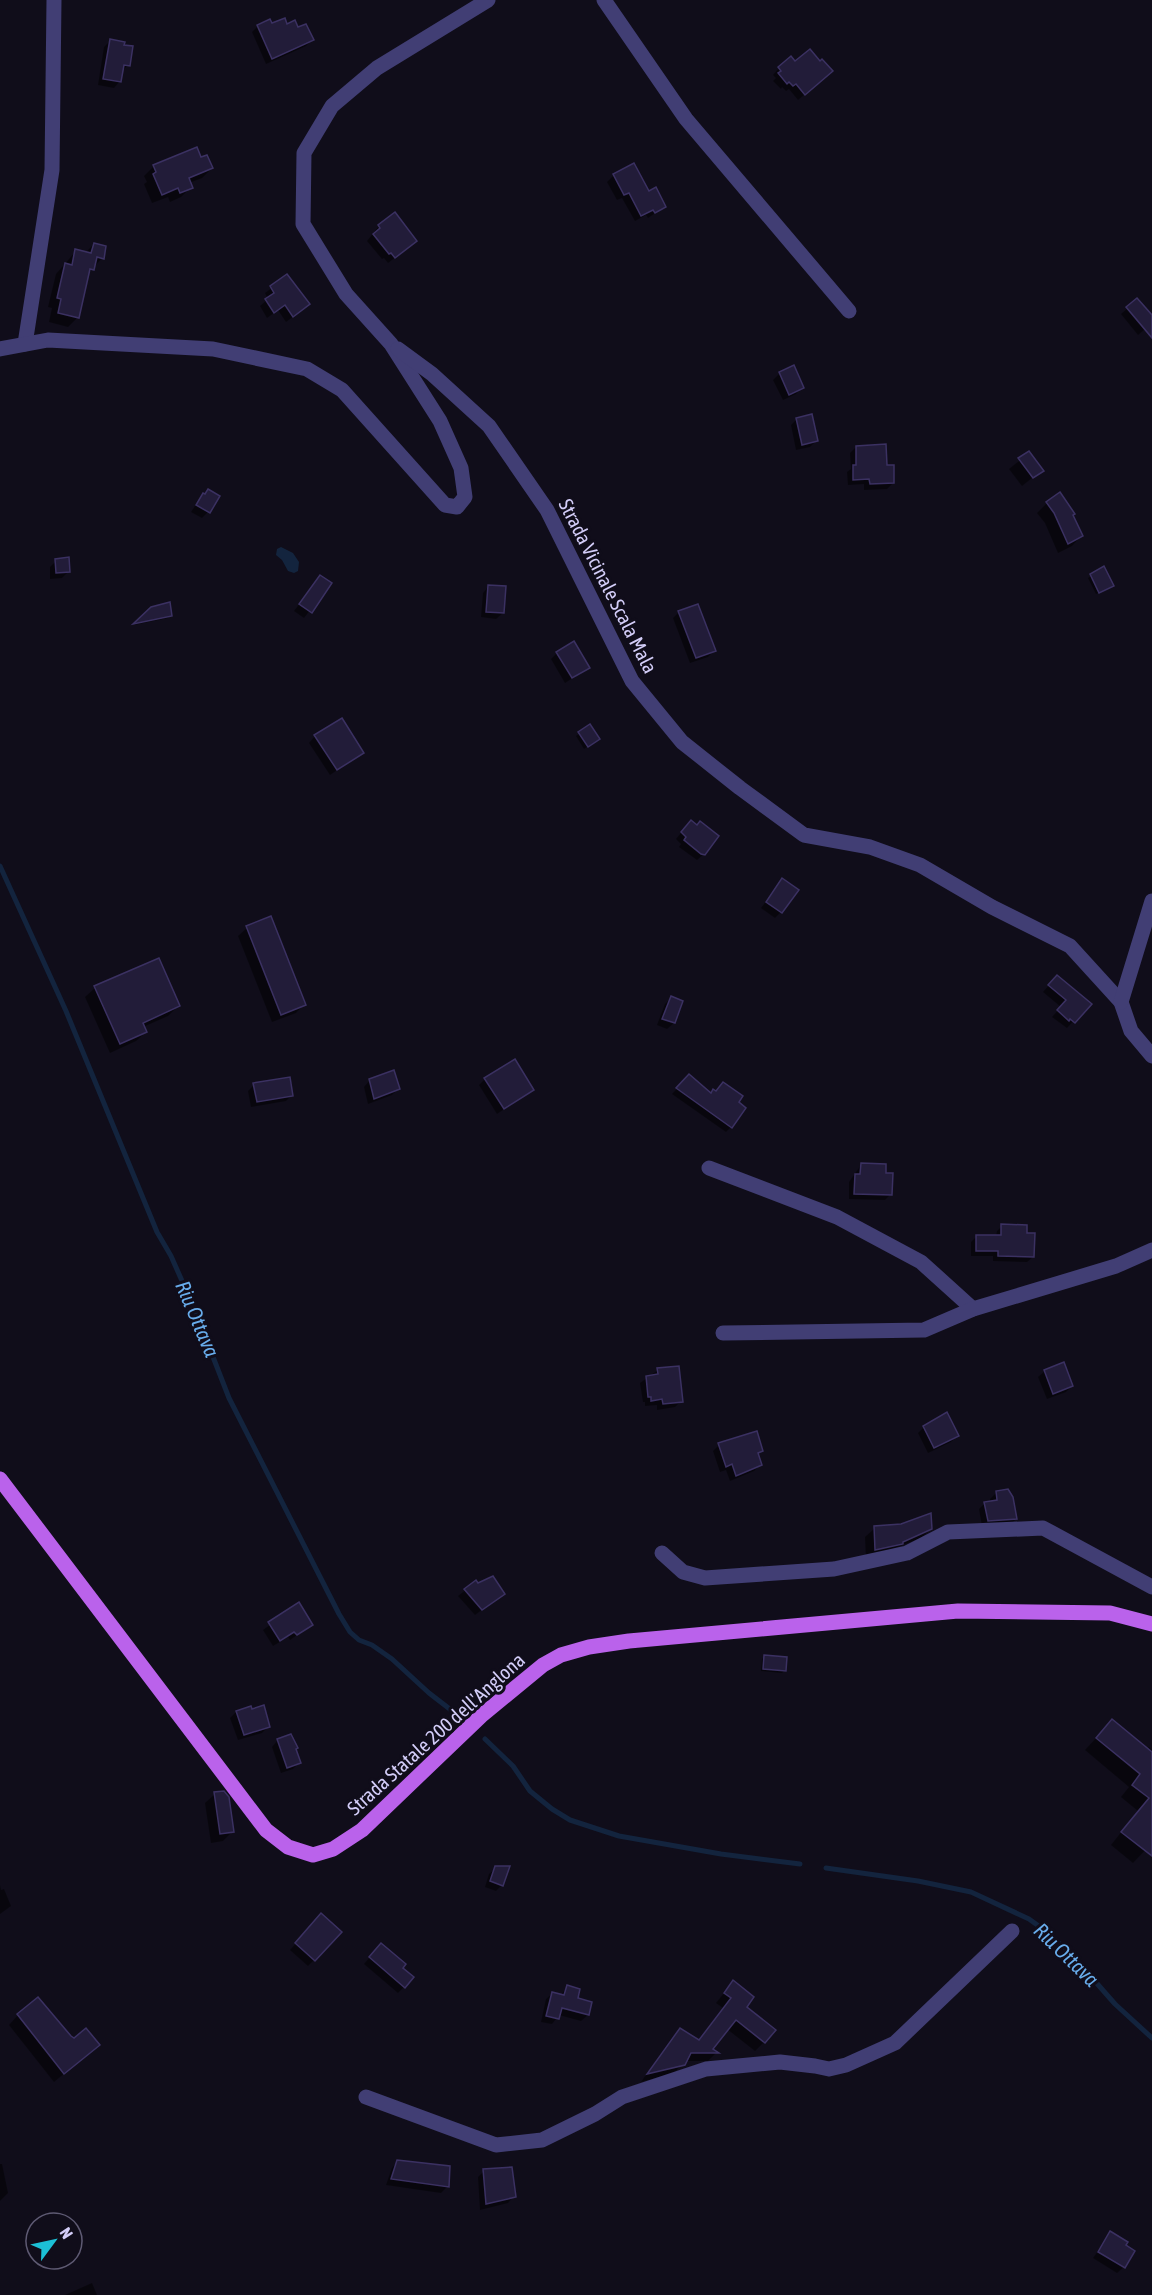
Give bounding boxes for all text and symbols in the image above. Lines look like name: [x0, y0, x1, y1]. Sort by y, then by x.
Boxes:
street label: Strada Vicinale Scala Mala: [554, 495, 662, 677]
water label: Riu Ottava: [171, 1277, 225, 1361]
street label: Strada Statale 200 dell'Anglona: [342, 1648, 529, 1819]
water label: Riu Ottava: [1029, 1918, 1104, 1991]
north arrow: [24, 2211, 84, 2271]
text: N: [56, 2224, 77, 2242]

